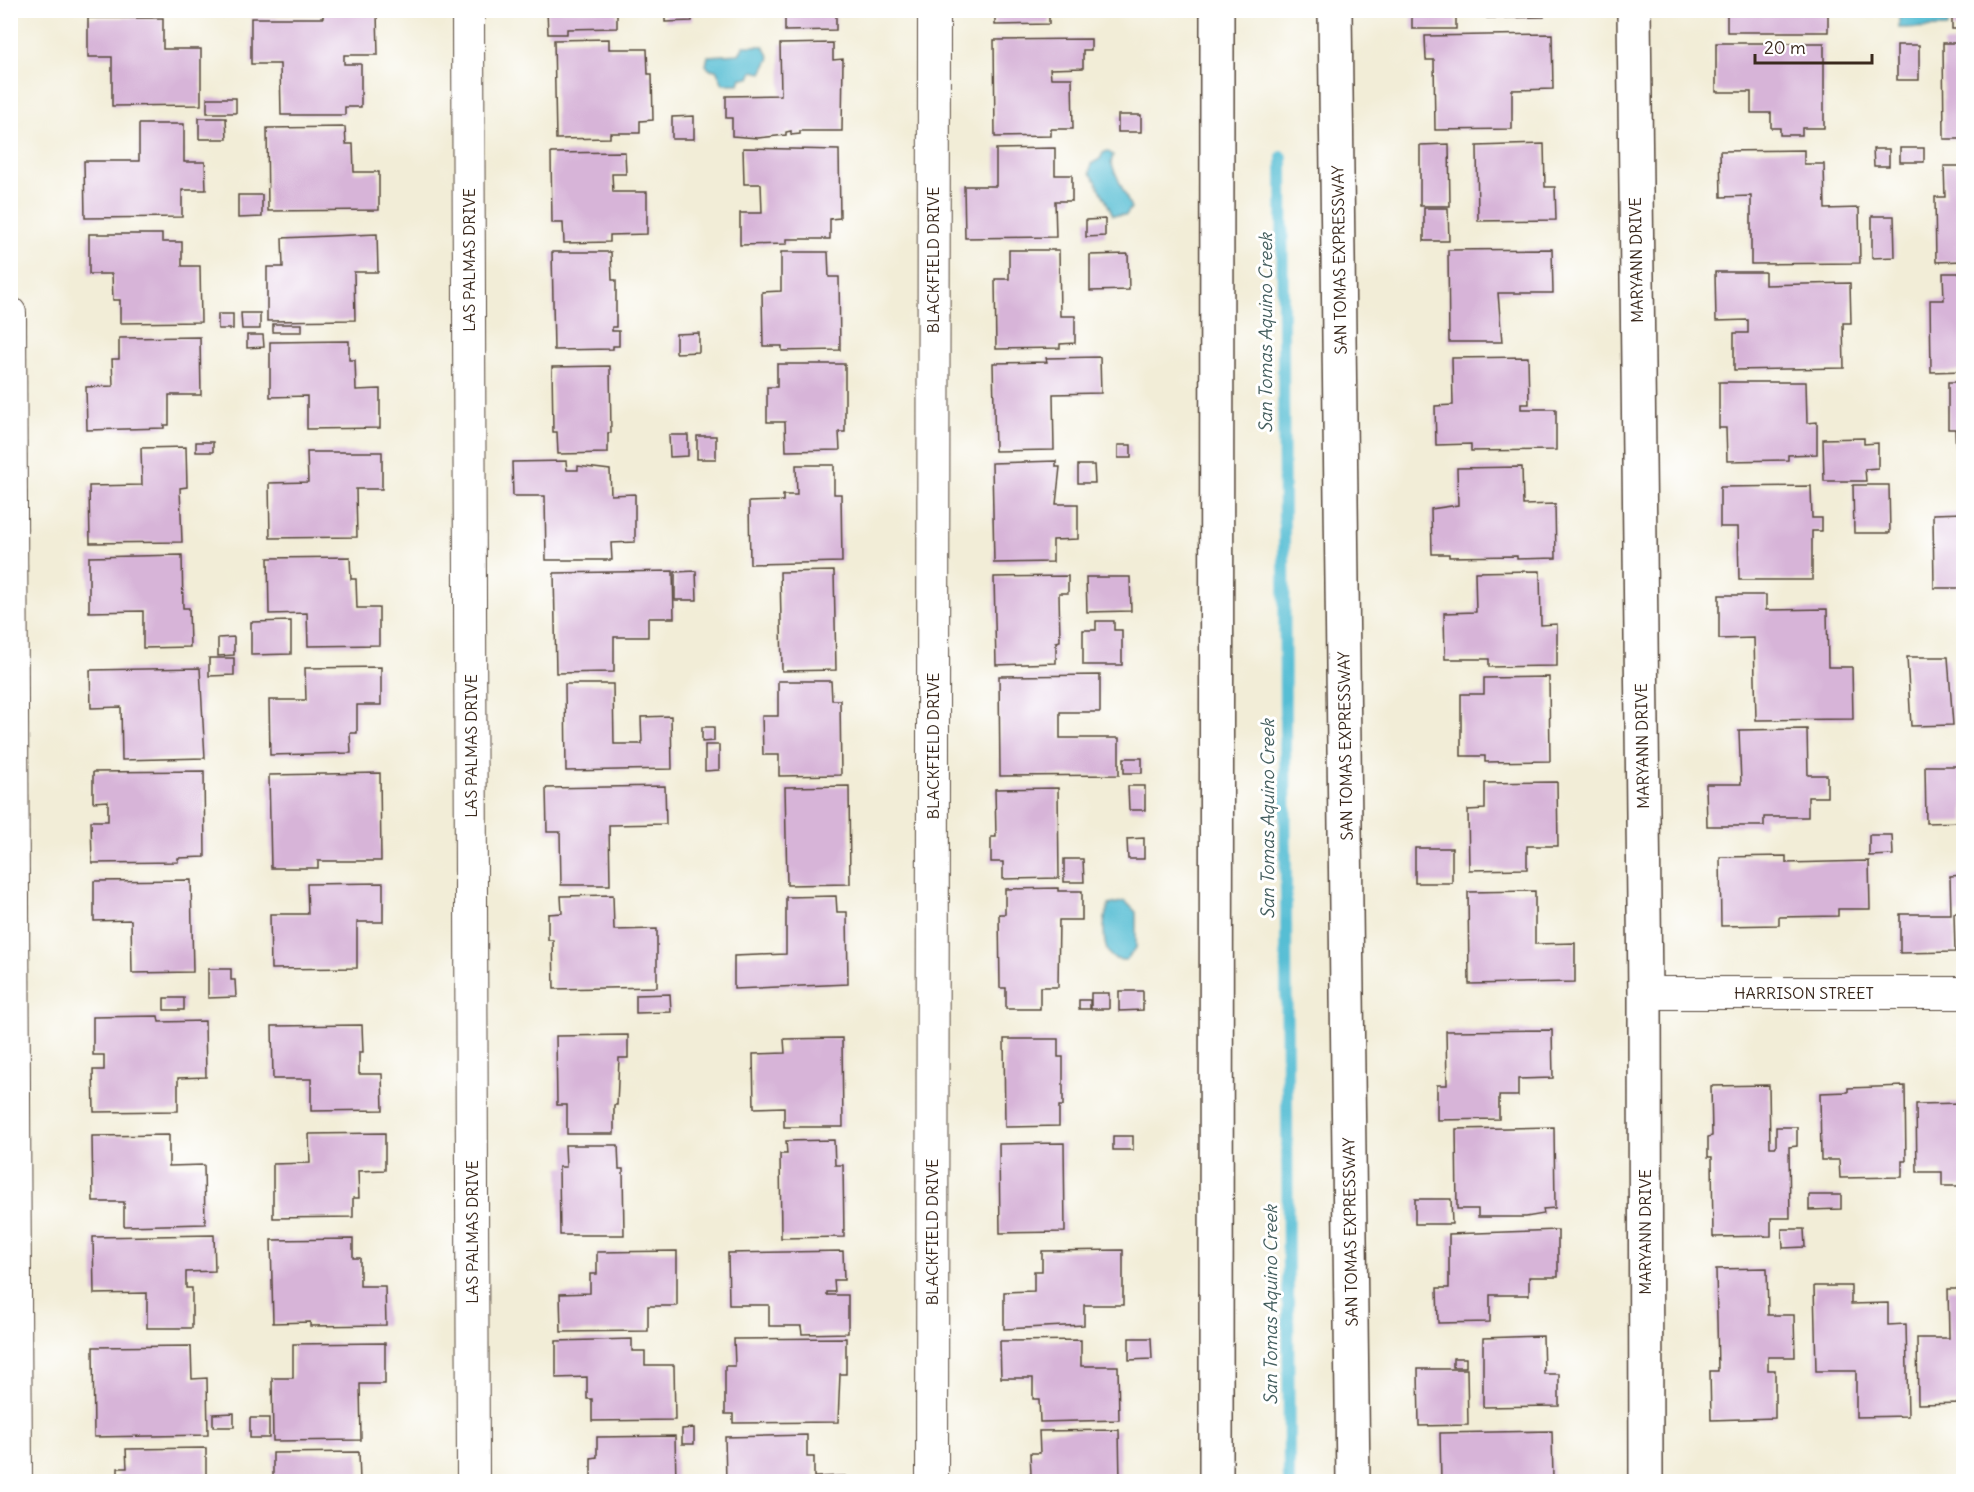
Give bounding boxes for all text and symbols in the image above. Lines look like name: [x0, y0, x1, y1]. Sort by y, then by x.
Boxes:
scale bar: [1755, 27, 1872, 65]
text: 20 m: [1764, 36, 1806, 59]
street label: SAN TOMAS EXPRESSWAY: [1327, 165, 1351, 355]
street label: BLACKFIELD DRIVE: [923, 187, 943, 333]
street label: LAS PALMAS DRIVE: [459, 188, 479, 332]
street label: MARYANN DRIVE: [1625, 197, 1647, 323]
water label: San Tomas Aquino Creek: [1254, 231, 1277, 433]
street label: SAN TOMAS EXPRESSWAY: [1333, 651, 1357, 841]
street label: BLACKFIELD DRIVE: [923, 673, 943, 819]
street label: LAS PALMAS DRIVE: [461, 674, 481, 818]
street label: MARYANN DRIVE: [1631, 683, 1653, 809]
water label: San Tomas Aquino Creek: [1256, 717, 1279, 919]
street label: HARRISON STREET: [1734, 983, 1874, 1003]
street label: SAN TOMAS EXPRESSWAY: [1338, 1137, 1362, 1327]
street label: BLACKFIELD DRIVE: [922, 1159, 942, 1305]
street label: LAS PALMAS DRIVE: [462, 1160, 482, 1304]
street label: MARYANN DRIVE: [1635, 1169, 1655, 1295]
water label: San Tomas Aquino Creek: [1259, 1203, 1282, 1405]

